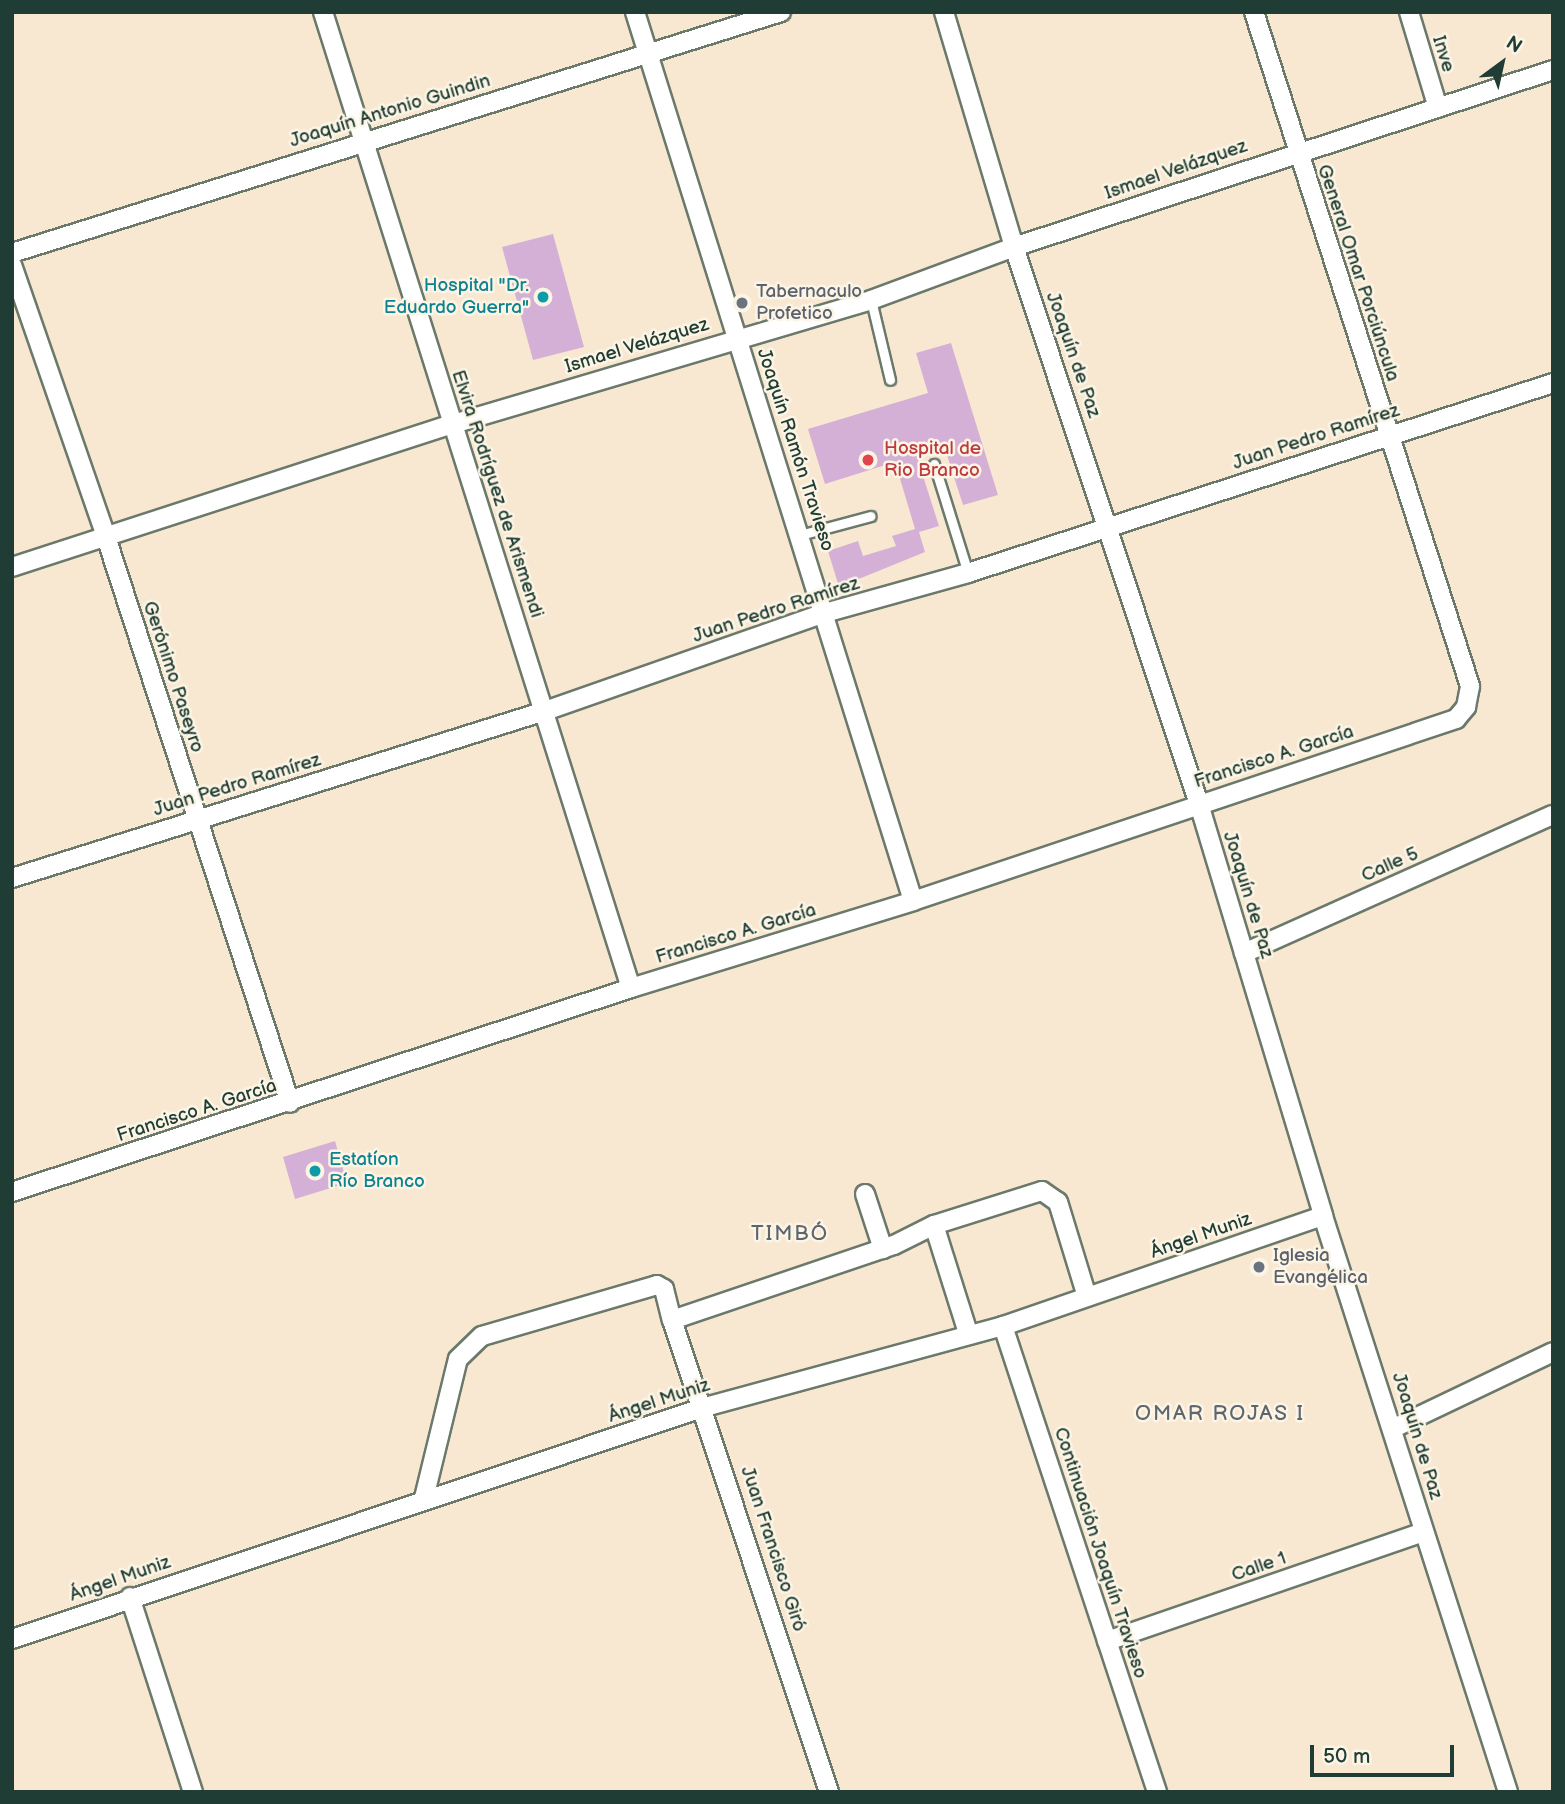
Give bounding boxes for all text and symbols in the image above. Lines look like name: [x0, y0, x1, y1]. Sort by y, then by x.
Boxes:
north arrow: [1467, 28, 1537, 98]
text: N: [1501, 31, 1526, 59]
street label: Inve: [1427, 33, 1459, 75]
street label: Joaquín Antonio Guindin: [287, 70, 493, 152]
street label: Ismael Velázquez: [1102, 135, 1250, 205]
street label: General Omar Porciúncula: [1312, 162, 1404, 384]
place label: Hospital "Dr. Eduardo Guerra": [384, 275, 529, 319]
place label: Tabernaculo Profetico: [756, 281, 862, 325]
marker: Hospital "Dr. Eduardo Guerra": [535, 289, 551, 305]
street label: Joaquín de Paz: [1041, 289, 1105, 421]
marker: Tabernaculo Profetico: [734, 295, 750, 311]
street label: Ismael Velázquez: [562, 313, 712, 379]
street label: Joaquín Ramón Travieso: [751, 345, 839, 555]
street label: Elvira Rodríguez de Arismendi: [446, 367, 548, 621]
street label: Juan Pedro Ramírez: [1230, 399, 1402, 475]
place label: Hospital de Rio Branco: [884, 438, 981, 482]
marker: Hospital de Rio Branco: [858, 450, 878, 470]
street label: Juan Pedro Ramírez: [690, 572, 862, 648]
street label: Gerónimo Paseyro: [138, 598, 208, 756]
street label: Francisco A. García: [1191, 720, 1357, 794]
street label: Juan Pedro Ramírez: [150, 749, 324, 821]
street label: Joaquín de Paz: [1218, 829, 1278, 961]
street label: Calle 5: [1358, 842, 1422, 888]
street label: Francisco A. García: [653, 899, 819, 969]
street label: Francisco A. García: [114, 1074, 280, 1148]
place label: Estatíon Río Branco: [329, 1149, 425, 1193]
marker: Estatíon Río Branco: [307, 1163, 323, 1179]
street label: Ángel Muniz: [1147, 1208, 1255, 1264]
district label: TIMBÓ: [752, 1221, 828, 1247]
place label: Iglesia Evangélica: [1273, 1245, 1368, 1289]
marker: Iglesia Evangélica: [1251, 1259, 1267, 1275]
street label: Joaquín de Paz: [1387, 1370, 1447, 1502]
street label: Ángel Muniz: [605, 1374, 713, 1428]
district label: OMAR ROJAS I: [1136, 1401, 1304, 1427]
street label: Continuación Joaquín Travieso: [1048, 1424, 1152, 1682]
street label: Juan Francisco Giró: [736, 1464, 810, 1634]
street label: Calle 1: [1229, 1547, 1289, 1587]
street label: Ángel Muniz: [66, 1551, 174, 1607]
scale bar: [1313, 1730, 1456, 1774]
text: 50 m: [1323, 1744, 1370, 1769]

